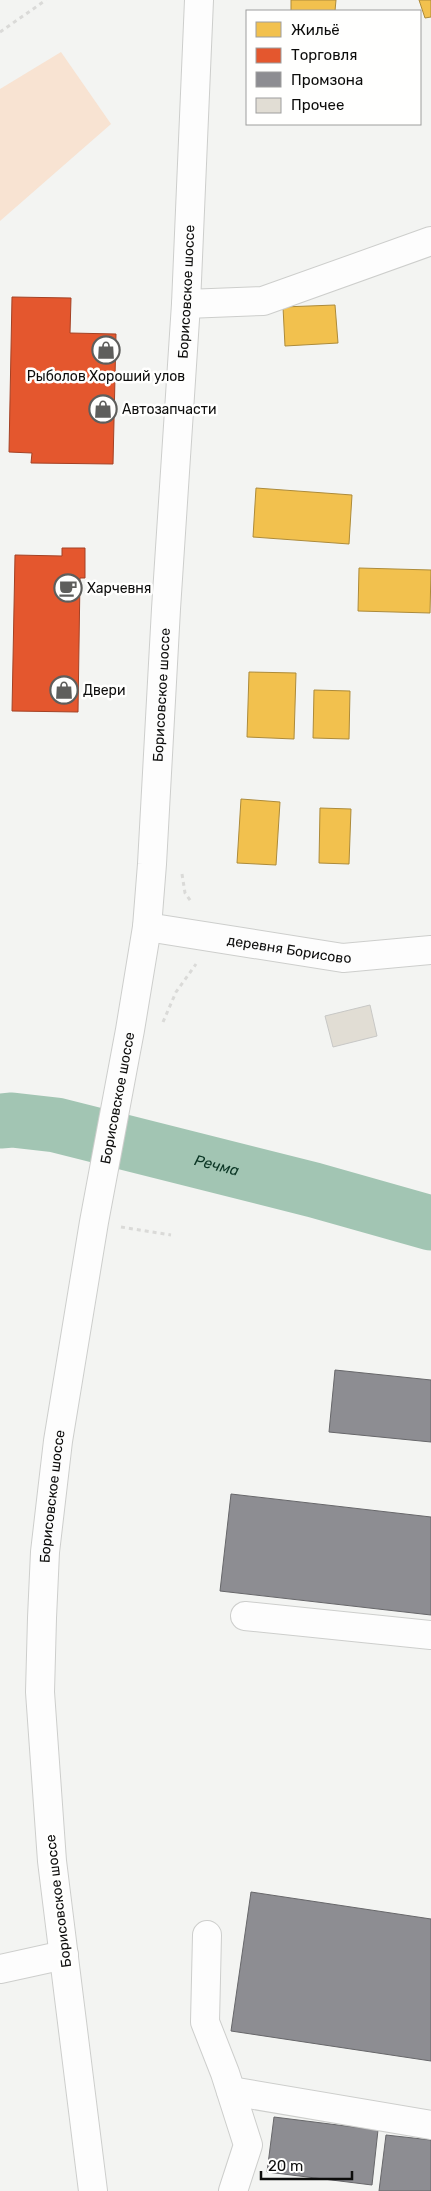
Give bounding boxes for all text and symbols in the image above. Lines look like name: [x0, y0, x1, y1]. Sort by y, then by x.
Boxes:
legend: [246, 10, 421, 125]
text: Жильё: [291, 21, 340, 39]
text: Торговля: [291, 46, 357, 64]
text: Промзона: [291, 71, 363, 89]
text: Прочее: [291, 96, 344, 114]
street label: Борисовское шоссе: [174, 224, 198, 359]
shop icon: Рыболов Хороший улов: [91, 335, 121, 365]
place label: Рыболов Хороший улов: [27, 368, 185, 385]
shop icon: Автозапчасти: [88, 394, 118, 424]
place label: Автозапчасти: [122, 401, 216, 418]
cafe icon: Харчевня: [53, 573, 83, 603]
place label: Харчевня: [87, 580, 151, 597]
street label: Борисовское шоссе: [150, 627, 174, 762]
shop icon: Двери: [49, 675, 79, 705]
place label: Двери: [83, 682, 125, 699]
street label: деревня Борисово: [226, 932, 352, 967]
street label: Борисовское шоссе: [97, 1030, 139, 1166]
water label: Речма: [192, 1151, 241, 1180]
street label: Борисовское шоссе: [37, 1428, 69, 1564]
street label: Борисовское шоссе: [42, 1833, 75, 1968]
scale bar: [261, 2148, 352, 2180]
text: 20 m: [268, 2157, 303, 2175]

